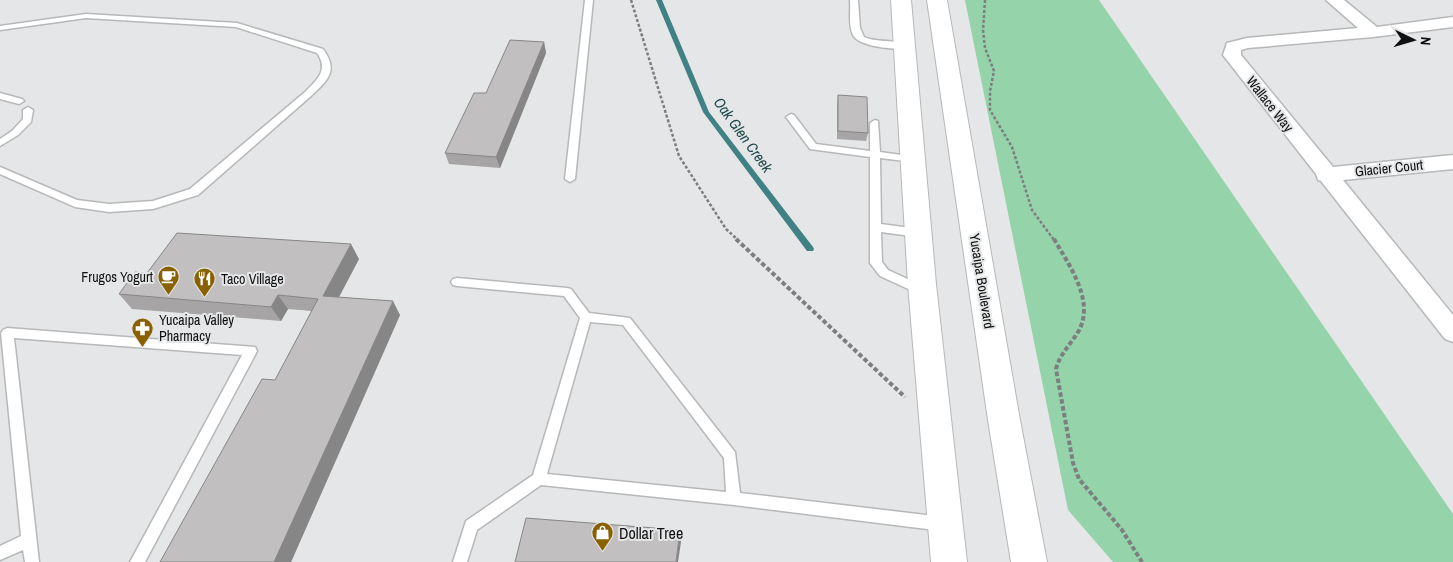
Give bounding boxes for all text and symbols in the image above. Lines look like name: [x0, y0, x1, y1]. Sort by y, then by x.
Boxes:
north arrow: [1388, 15, 1438, 65]
text: N: [1417, 36, 1435, 46]
street label: Wallace Way: [1243, 72, 1298, 136]
water label: Oak Glen Creek: [709, 93, 778, 177]
street label: Glacier Court: [1354, 155, 1424, 181]
street label: Yucaipa Boulevard: [966, 232, 998, 330]
cafe icon: Frugos Yogurt: [157, 265, 181, 296]
restaurant icon: Taco Village: [193, 267, 217, 298]
place label: Frugos Yogurt: [81, 268, 153, 286]
place label: Taco Village: [221, 270, 284, 288]
place label: Yucaipa Valley Pharmacy: [159, 311, 234, 345]
pharmacy icon: Yucaipa Valley Pharmacy: [131, 316, 155, 347]
shop icon: Dollar Tree: [591, 521, 615, 552]
place label: Dollar Tree: [619, 522, 683, 544]

